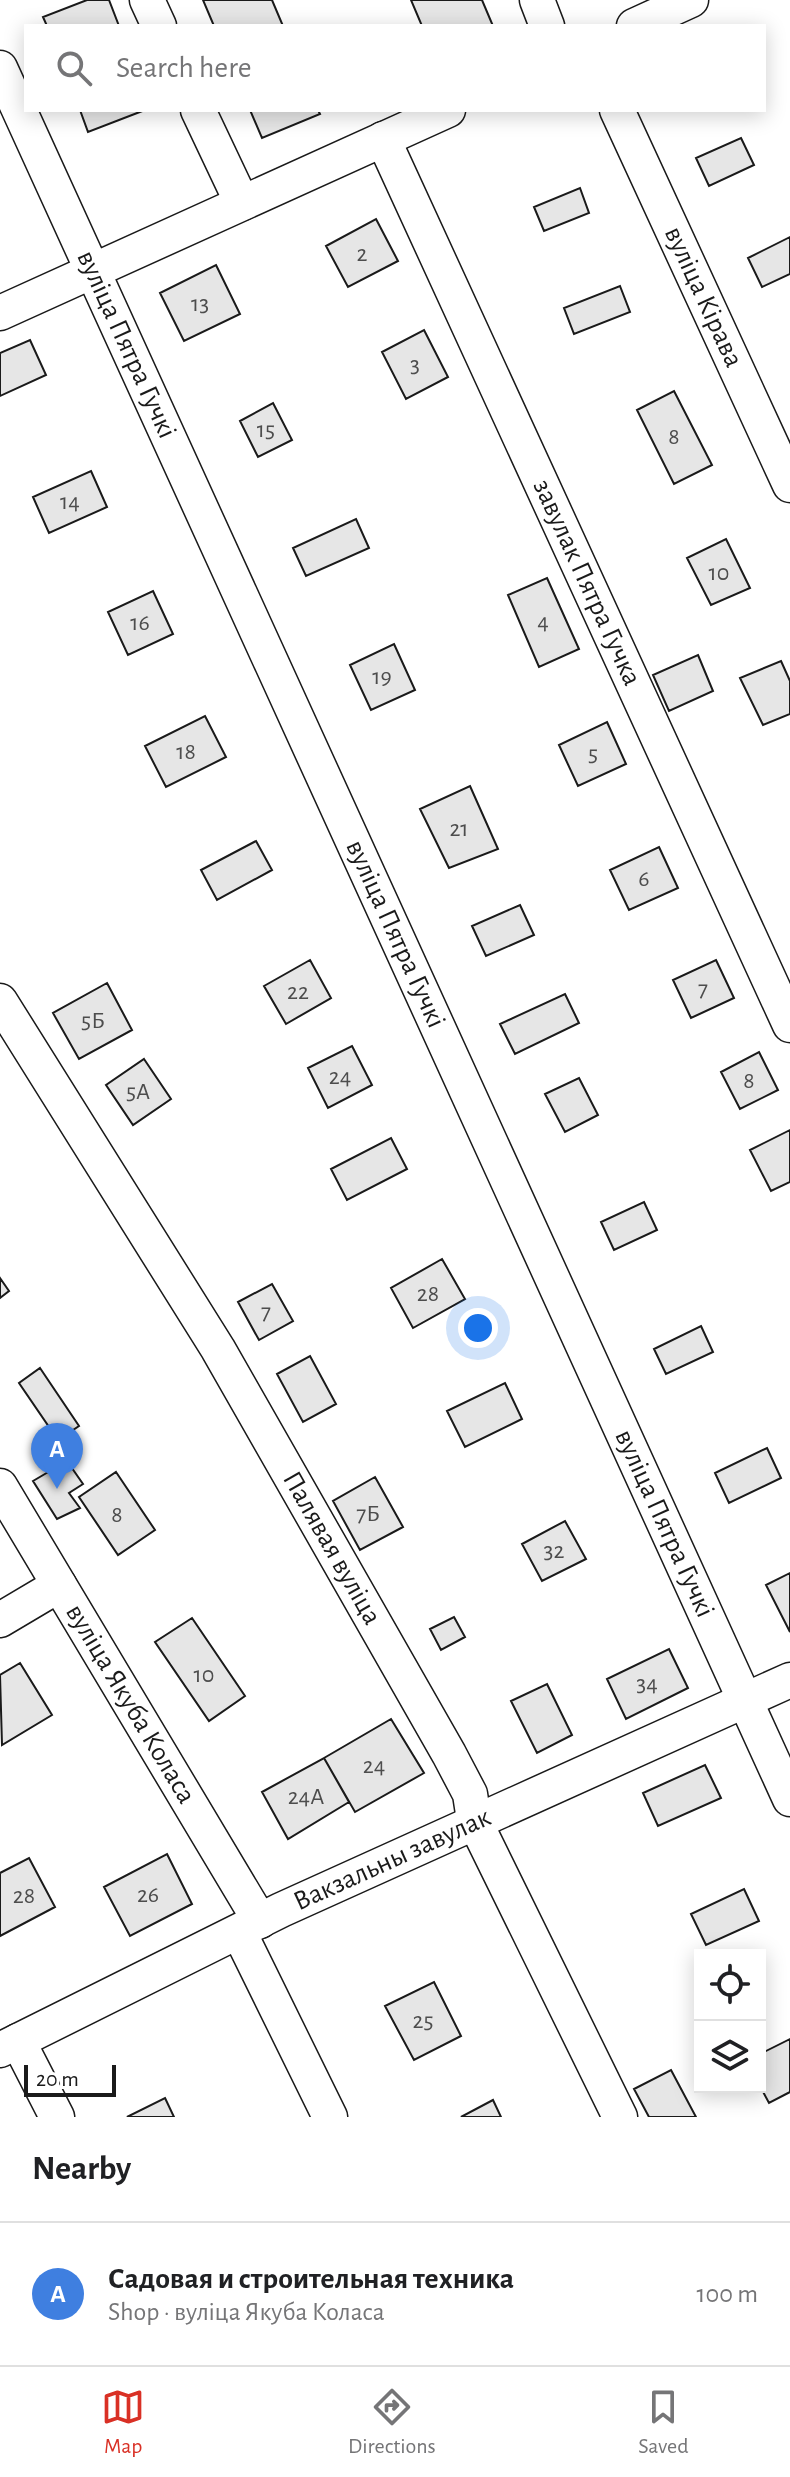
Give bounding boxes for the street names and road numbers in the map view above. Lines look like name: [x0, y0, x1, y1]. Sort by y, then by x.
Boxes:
street label: вуліца Кірава: [659, 222, 748, 372]
street label: вуліца Пятра Гучкі: [71, 246, 181, 443]
street label: завулак Пятра Гучка: [527, 475, 646, 690]
street label: вуліца Пятра Гучкі: [340, 836, 450, 1032]
street label: вуліца Пятра Гучкі: [609, 1425, 719, 1622]
street label: Палявая вуліца: [277, 1467, 386, 1630]
street label: вуліца Якуба Коласа: [60, 1599, 201, 1809]
street label: Вакзальны завулак: [290, 1803, 495, 1916]

